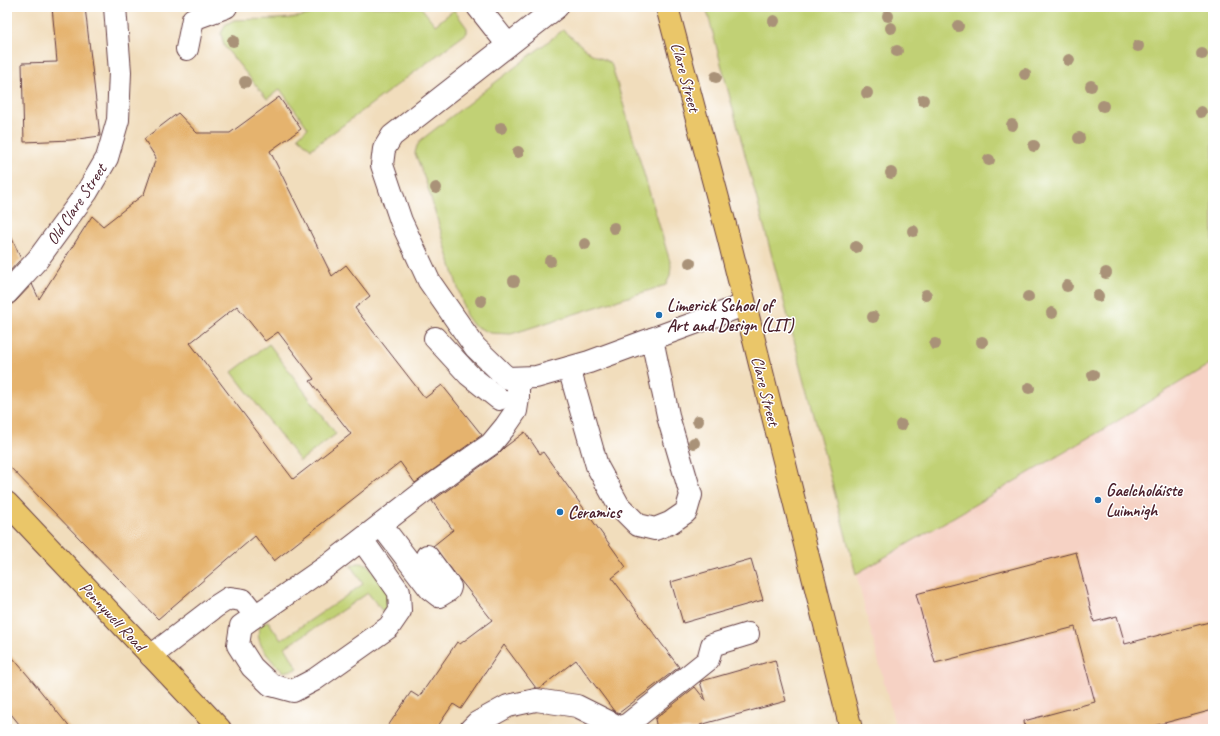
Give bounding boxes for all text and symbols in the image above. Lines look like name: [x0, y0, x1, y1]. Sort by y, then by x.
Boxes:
street label: Clare Street: [666, 40, 705, 116]
street label: Old Clare Street: [42, 158, 113, 249]
place label: Limerick School of Art and Design (LIT): [667, 295, 795, 336]
marker: Limerick School of Art and Design (LIT): [654, 310, 664, 320]
street label: Clare Street: [747, 354, 785, 430]
place label: Gaelcholáiste Luimnigh: [1106, 480, 1183, 521]
marker: Gaelcholáiste Luimnigh: [1093, 495, 1103, 505]
place label: Ceramics: [568, 502, 623, 523]
marker: Ceramics: [555, 507, 565, 517]
street label: Pennywell Road: [75, 577, 152, 657]

